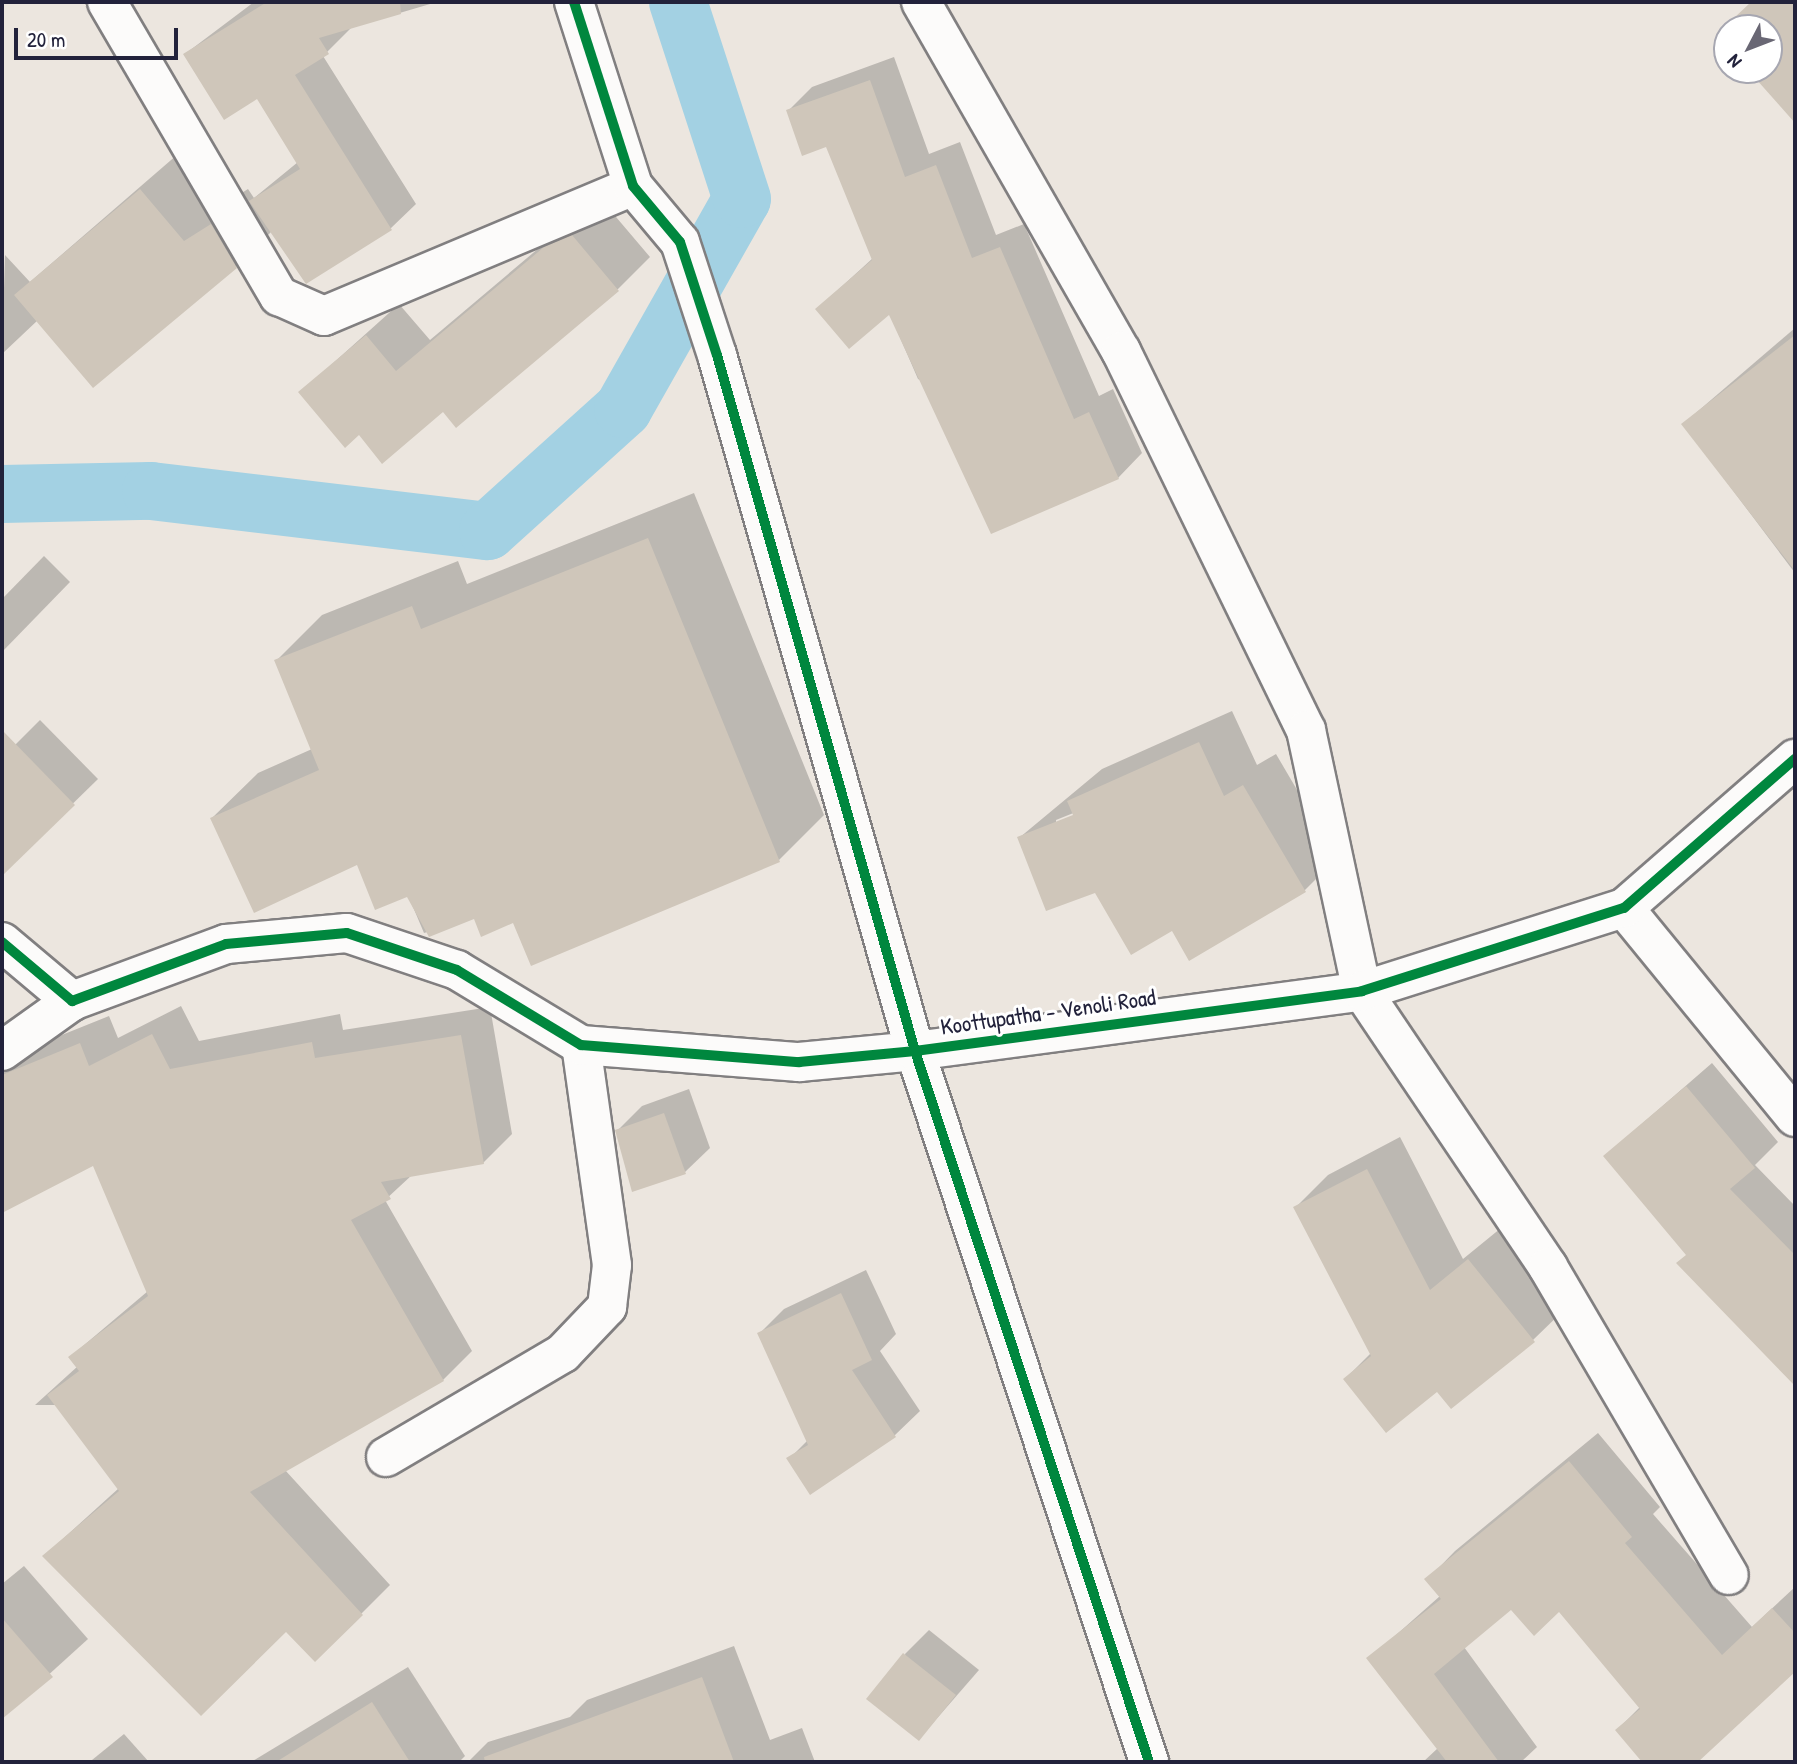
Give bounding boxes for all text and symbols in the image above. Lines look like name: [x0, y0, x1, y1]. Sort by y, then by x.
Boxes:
scale bar: [18, 14, 182, 58]
north arrow: [1713, 14, 1783, 84]
text: 20 m: [27, 25, 65, 54]
text: N: [1721, 49, 1747, 74]
street label: Koottupatha - Venoli Road: [939, 983, 1157, 1041]

